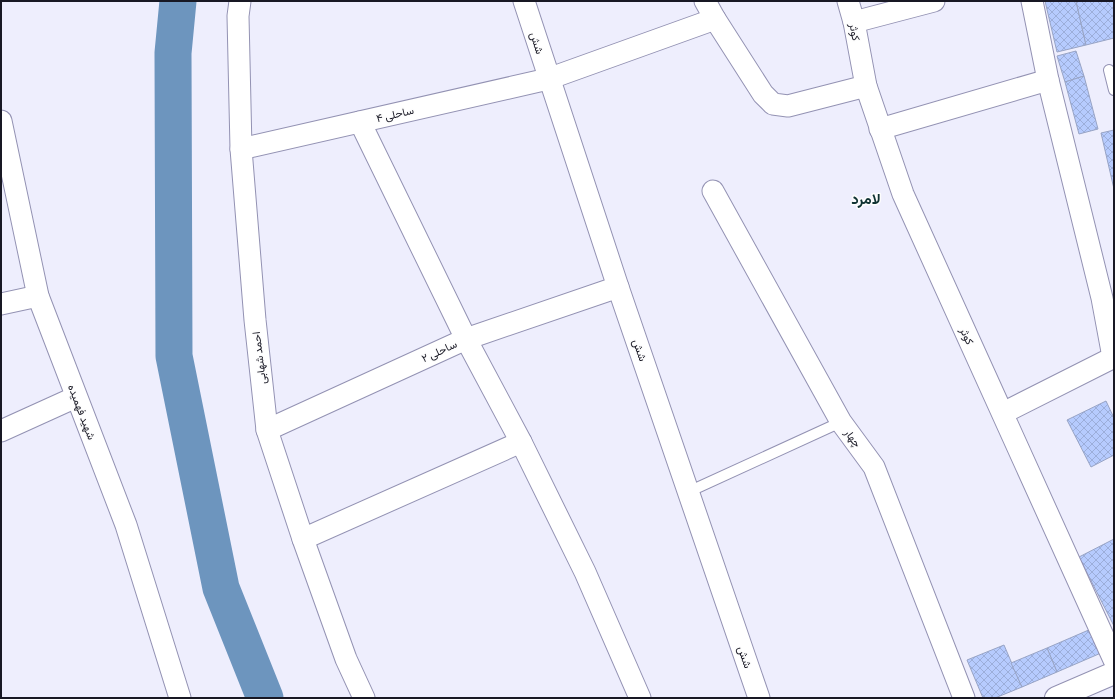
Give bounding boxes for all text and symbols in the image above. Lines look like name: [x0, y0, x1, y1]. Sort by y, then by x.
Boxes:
street label: کوثر: [846, 21, 863, 42]
street label: شش: [527, 30, 547, 56]
street label: ساحلی ۴: [375, 103, 415, 125]
district label: لامرد: [851, 189, 881, 208]
street label: کوثر: [957, 324, 977, 347]
street label: احمد شهابی: [249, 331, 269, 385]
street label: ساحلی ۲: [419, 337, 459, 365]
street label: شش: [630, 337, 650, 363]
street label: شهید فهمیده: [65, 382, 99, 442]
street label: چهار: [840, 425, 864, 451]
street label: شش: [735, 644, 755, 670]

